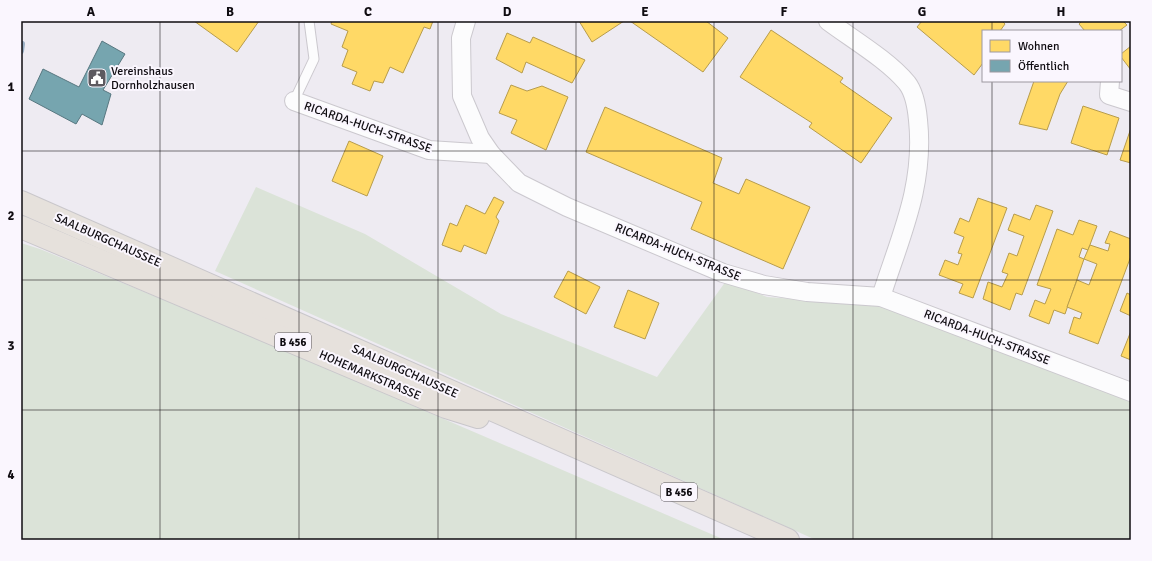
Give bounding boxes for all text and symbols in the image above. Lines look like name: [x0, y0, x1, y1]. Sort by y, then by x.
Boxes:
text: A: [87, 4, 96, 20]
text: B: [226, 4, 234, 20]
text: C: [364, 4, 372, 20]
text: D: [503, 4, 512, 20]
text: E: [641, 4, 649, 20]
text: F: [781, 4, 788, 20]
text: G: [918, 4, 926, 20]
text: H: [1057, 4, 1065, 20]
legend: [982, 30, 1122, 82]
text: Wohnen: [1018, 39, 1060, 54]
text: Öffentlich: [1018, 59, 1069, 74]
place label: Vereinshaus Dornholzhausen: [111, 64, 195, 93]
public building icon: Vereinshaus Dornholzhausen: [86, 67, 108, 89]
text: 1: [7, 79, 15, 95]
street label: RICARDA-HUCH-STRASSE: [302, 99, 434, 156]
text: 2: [7, 208, 15, 224]
street label: SAALBURGCHAUSSEE: [52, 210, 164, 271]
street label: RICARDA-HUCH-STRASSE: [613, 220, 743, 285]
street label: RICARDA-HUCH-STRASSE: [922, 306, 1052, 369]
road number: B 456: [275, 333, 311, 351]
text: 3: [7, 338, 15, 354]
street label: SAALBURGCHAUSSEE: [349, 341, 461, 402]
street label: HOHEMARKSTRASSE: [317, 347, 423, 404]
text: 4: [7, 467, 15, 483]
road number: B 456: [661, 483, 697, 501]

